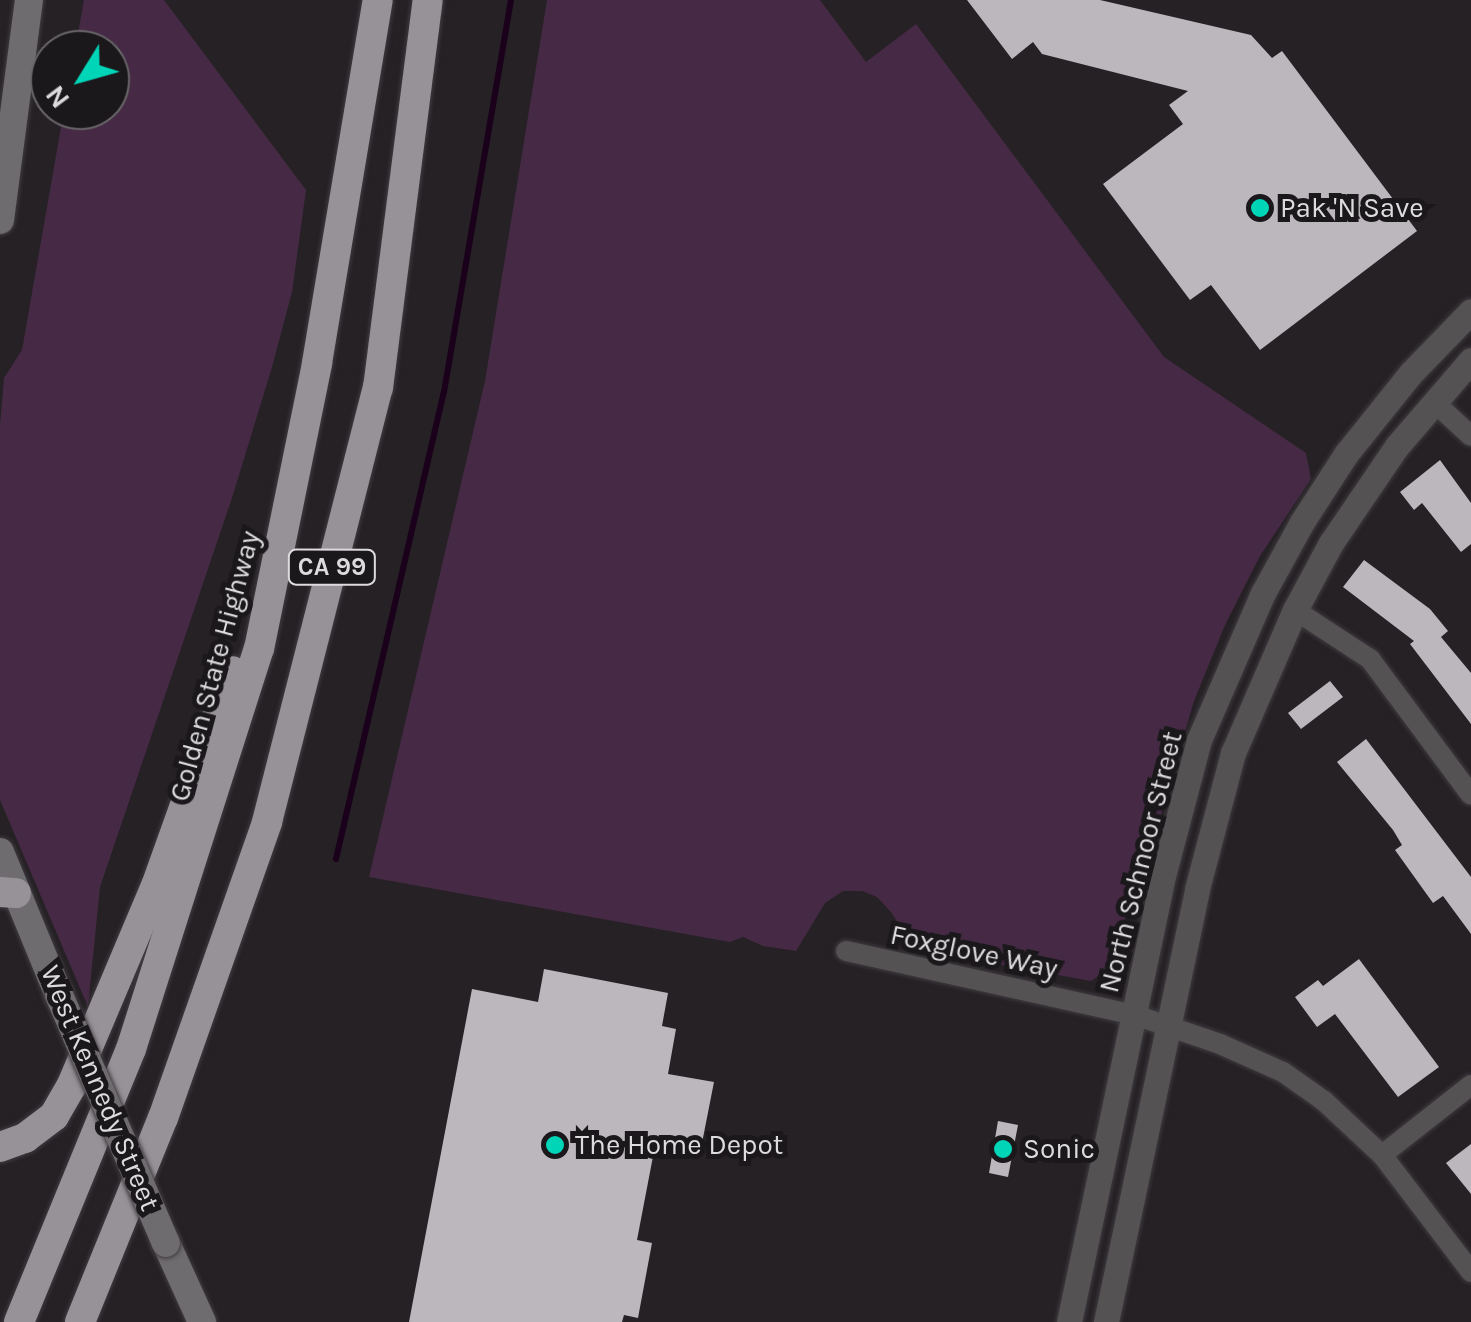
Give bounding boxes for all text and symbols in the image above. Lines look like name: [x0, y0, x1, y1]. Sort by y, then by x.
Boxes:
north arrow: [30, 30, 130, 130]
text: N: [38, 79, 76, 115]
place label: Pak 'N Save: [1280, 191, 1424, 225]
marker: Pak 'N Save: [1249, 197, 1271, 219]
street label: Golden State Highway: [163, 527, 267, 805]
road number: CA 99: [287, 547, 377, 587]
street label: North Schnoor Street: [1092, 728, 1190, 996]
street label: Foxglove Way: [887, 918, 1061, 986]
street label: West Kennedy Street: [33, 960, 167, 1216]
place label: The Home Depot: [575, 1128, 783, 1162]
place label: Sonic: [1023, 1132, 1095, 1166]
marker: The Home Depot: [544, 1134, 566, 1156]
marker: Sonic: [992, 1138, 1014, 1160]

